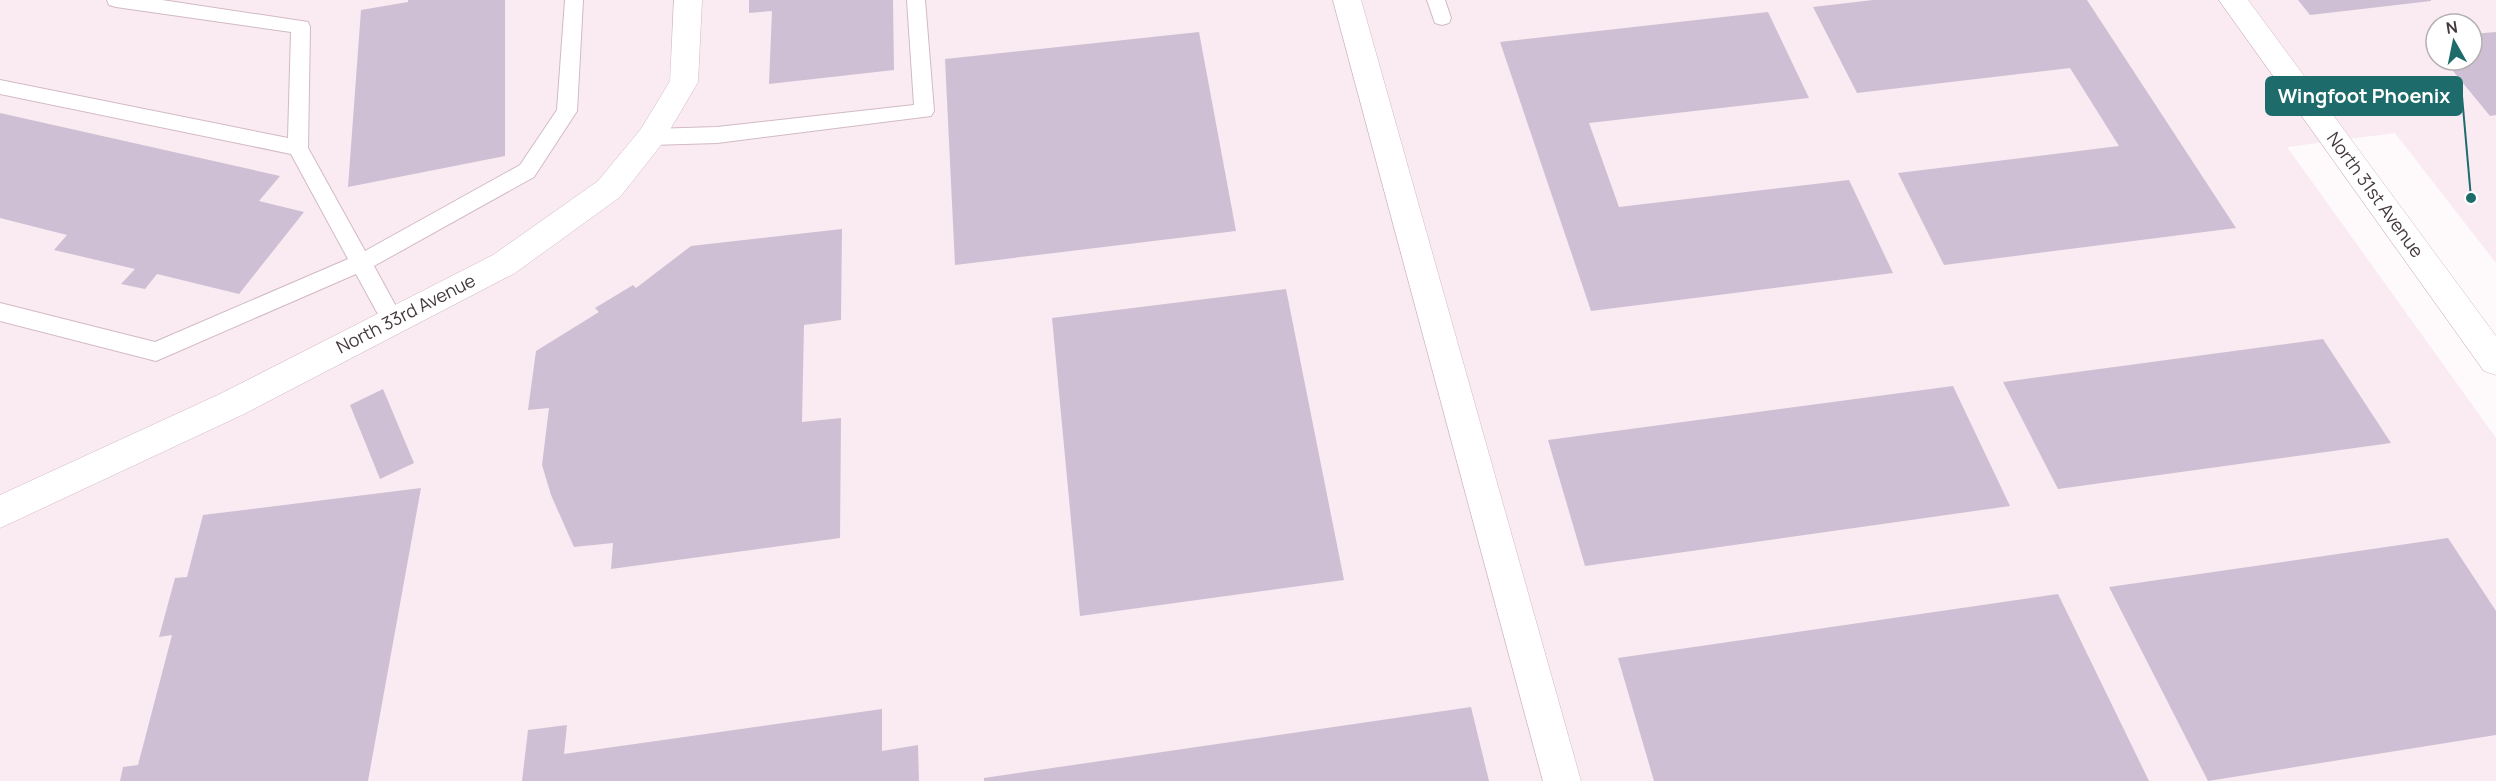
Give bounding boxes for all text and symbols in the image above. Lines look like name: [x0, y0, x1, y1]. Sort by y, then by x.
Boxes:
north arrow: [2424, 12, 2484, 72]
text: N: [2444, 15, 2459, 39]
callout: Wingfoot Phoenix: [2266, 77, 2462, 115]
text: Wingfoot Phoenix: [2278, 82, 2450, 109]
street label: North 31st Avenue: [2322, 127, 2430, 262]
street label: North 33rd Avenue: [332, 268, 479, 359]

